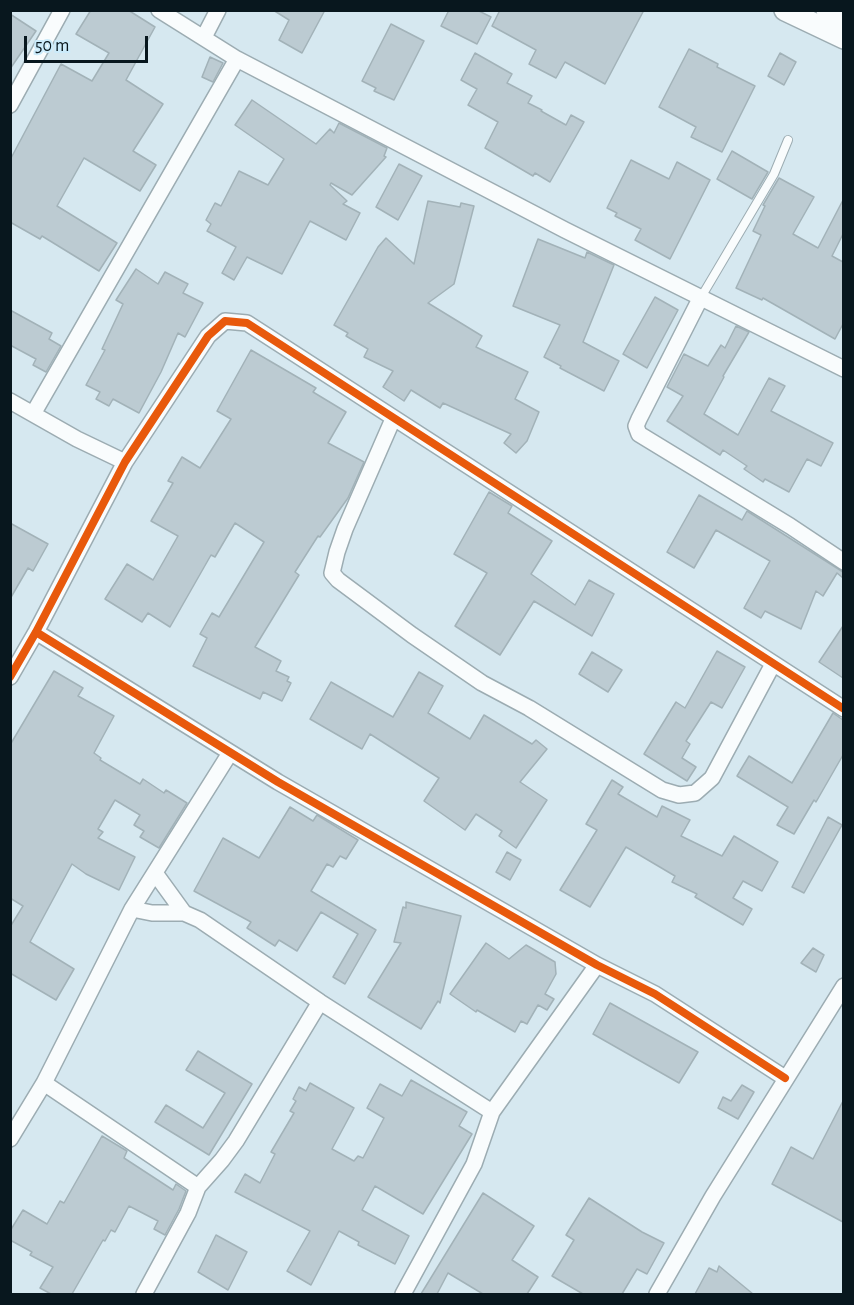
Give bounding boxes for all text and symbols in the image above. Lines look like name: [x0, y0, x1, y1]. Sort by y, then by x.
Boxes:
scale bar: [27, 24, 152, 62]
text: 50 m: [35, 37, 69, 55]

